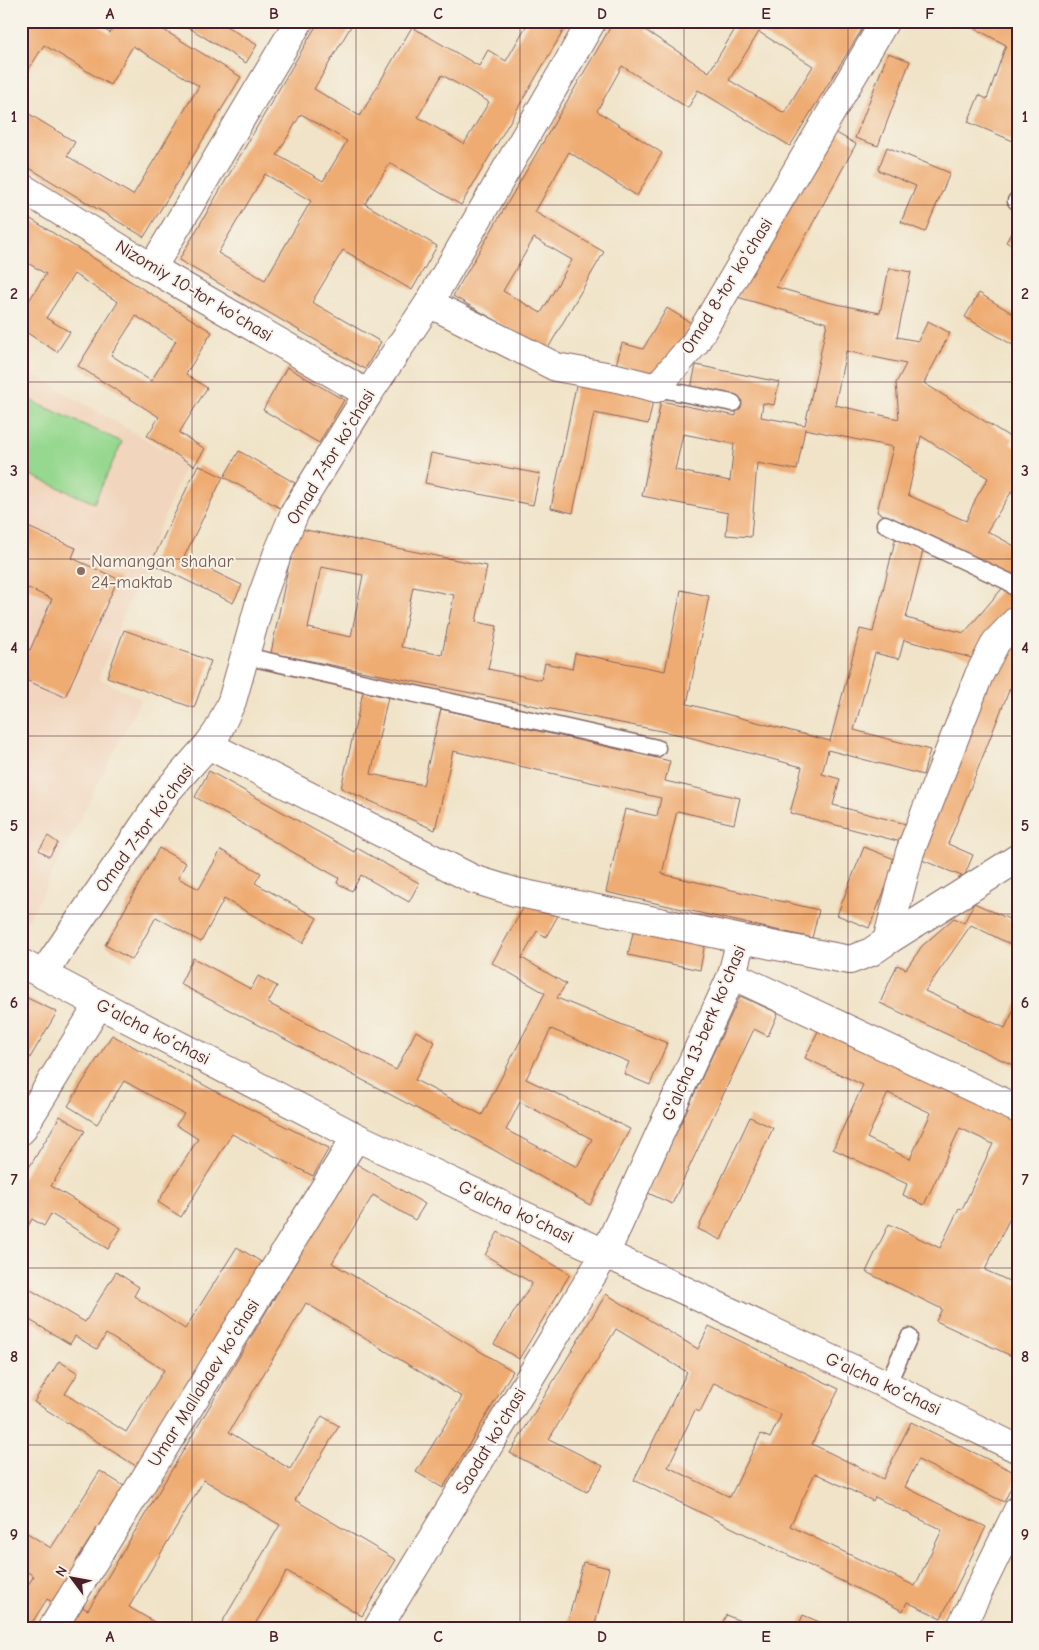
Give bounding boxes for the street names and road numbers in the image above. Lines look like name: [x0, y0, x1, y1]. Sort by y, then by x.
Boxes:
street label: Omad 8-tor koʻchasi: [677, 214, 777, 358]
street label: Nizomiy 10-tor koʻchasi: [112, 236, 276, 346]
street label: Omad 7-tor koʻchasi: [282, 386, 380, 528]
street label: Omad 7-tor koʻchasi: [91, 760, 199, 896]
street label: Gʻalcha 13-berk koʻchasi: [657, 942, 751, 1124]
street label: Gʻalcha koʻchasi: [93, 994, 213, 1070]
street label: Gʻalcha koʻchasi: [455, 1176, 577, 1248]
street label: Umar Mallabaev koʻchasi: [144, 1295, 264, 1471]
street label: Gʻalcha koʻchasi: [822, 1348, 944, 1420]
street label: Saodat koʻchasi: [451, 1384, 531, 1498]

